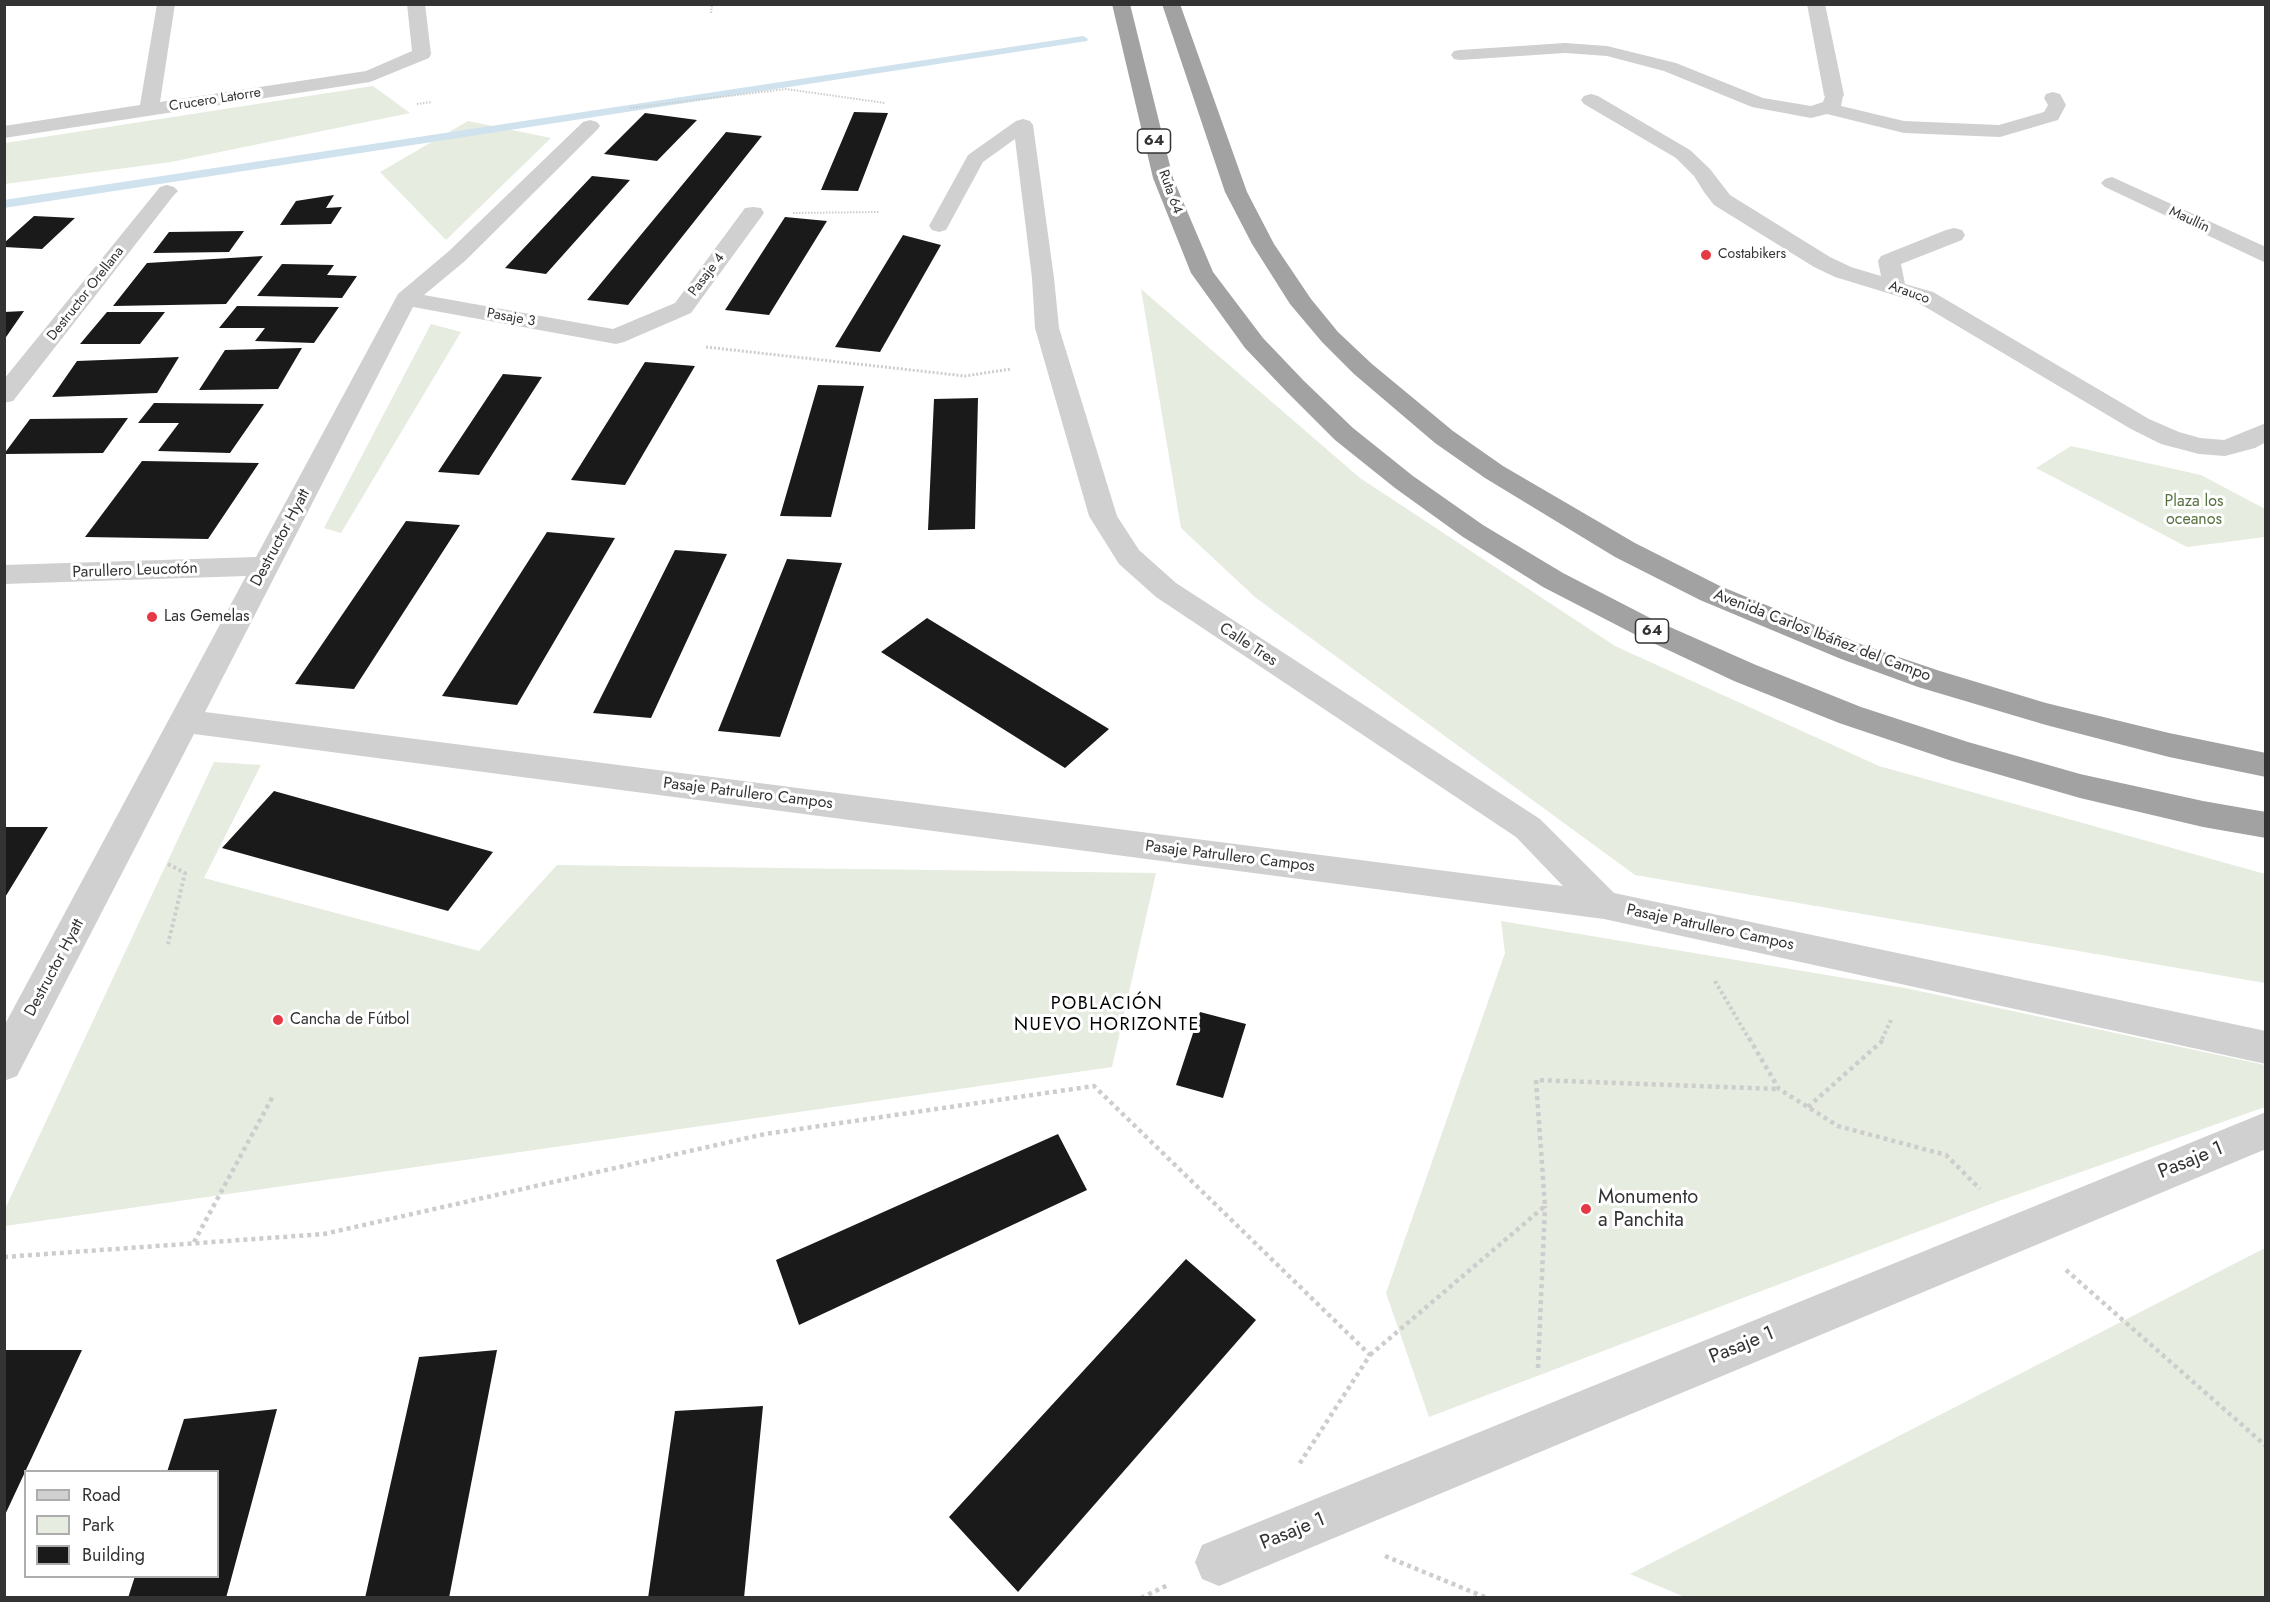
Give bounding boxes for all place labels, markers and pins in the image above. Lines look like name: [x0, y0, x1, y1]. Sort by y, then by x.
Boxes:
place label: Costabikers: [1718, 247, 1786, 263]
marker: Costabikers: [1699, 248, 1713, 262]
place label: Las Gemelas: [164, 607, 249, 627]
marker: Las Gemelas: [145, 610, 159, 624]
place label: Cancha de Fútbol: [290, 1010, 410, 1030]
marker: Cancha de Fútbol: [271, 1013, 285, 1027]
place label: Monumento a Panchita: [1598, 1186, 1698, 1233]
marker: Monumento a Panchita: [1579, 1202, 1593, 1216]

